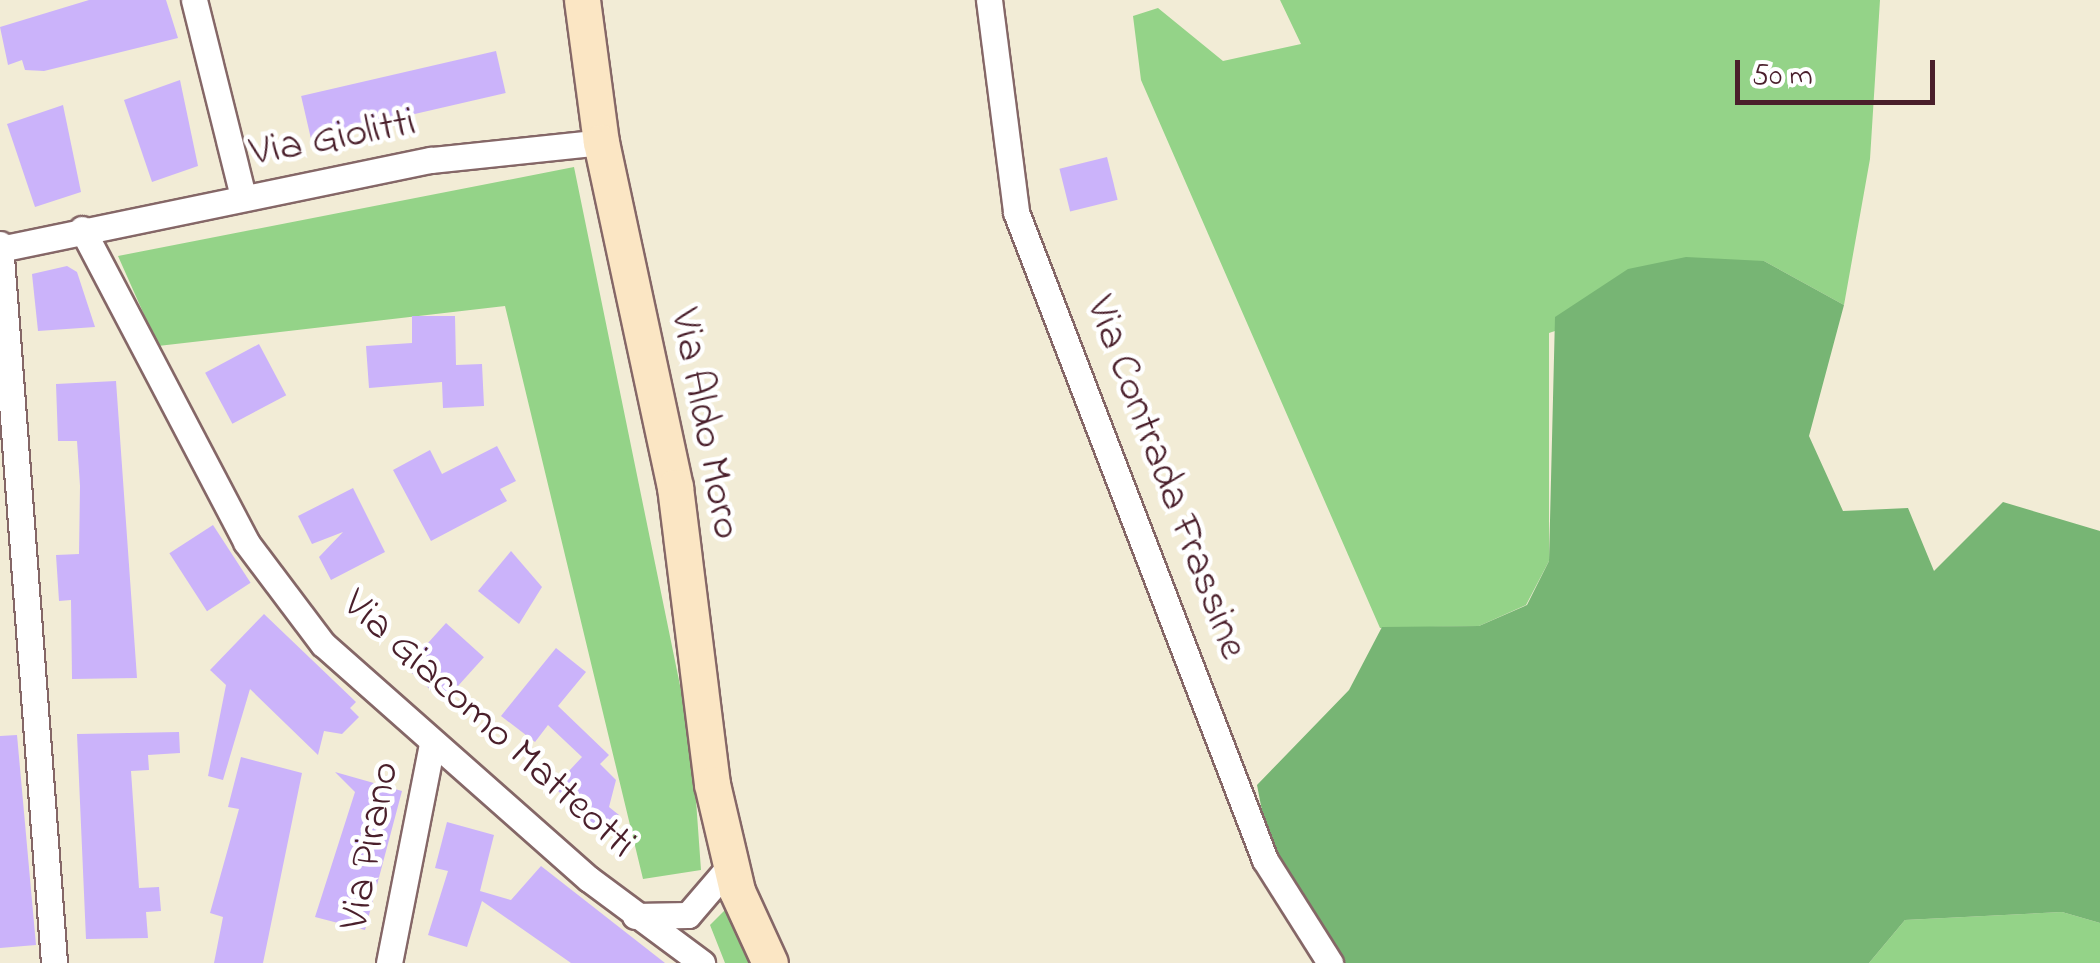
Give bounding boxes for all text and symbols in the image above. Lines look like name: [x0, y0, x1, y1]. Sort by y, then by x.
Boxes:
scale bar: [1740, 40, 1940, 102]
text: 50 m: [1752, 55, 1813, 99]
street label: Via Giolitti: [246, 98, 420, 180]
street label: Via Contrada Frassine: [1073, 290, 1257, 666]
street label: Via Aldo Moro: [657, 305, 751, 543]
street label: Via Giacomo Matteotti: [331, 580, 645, 870]
street label: Via Pirano: [330, 758, 412, 934]

